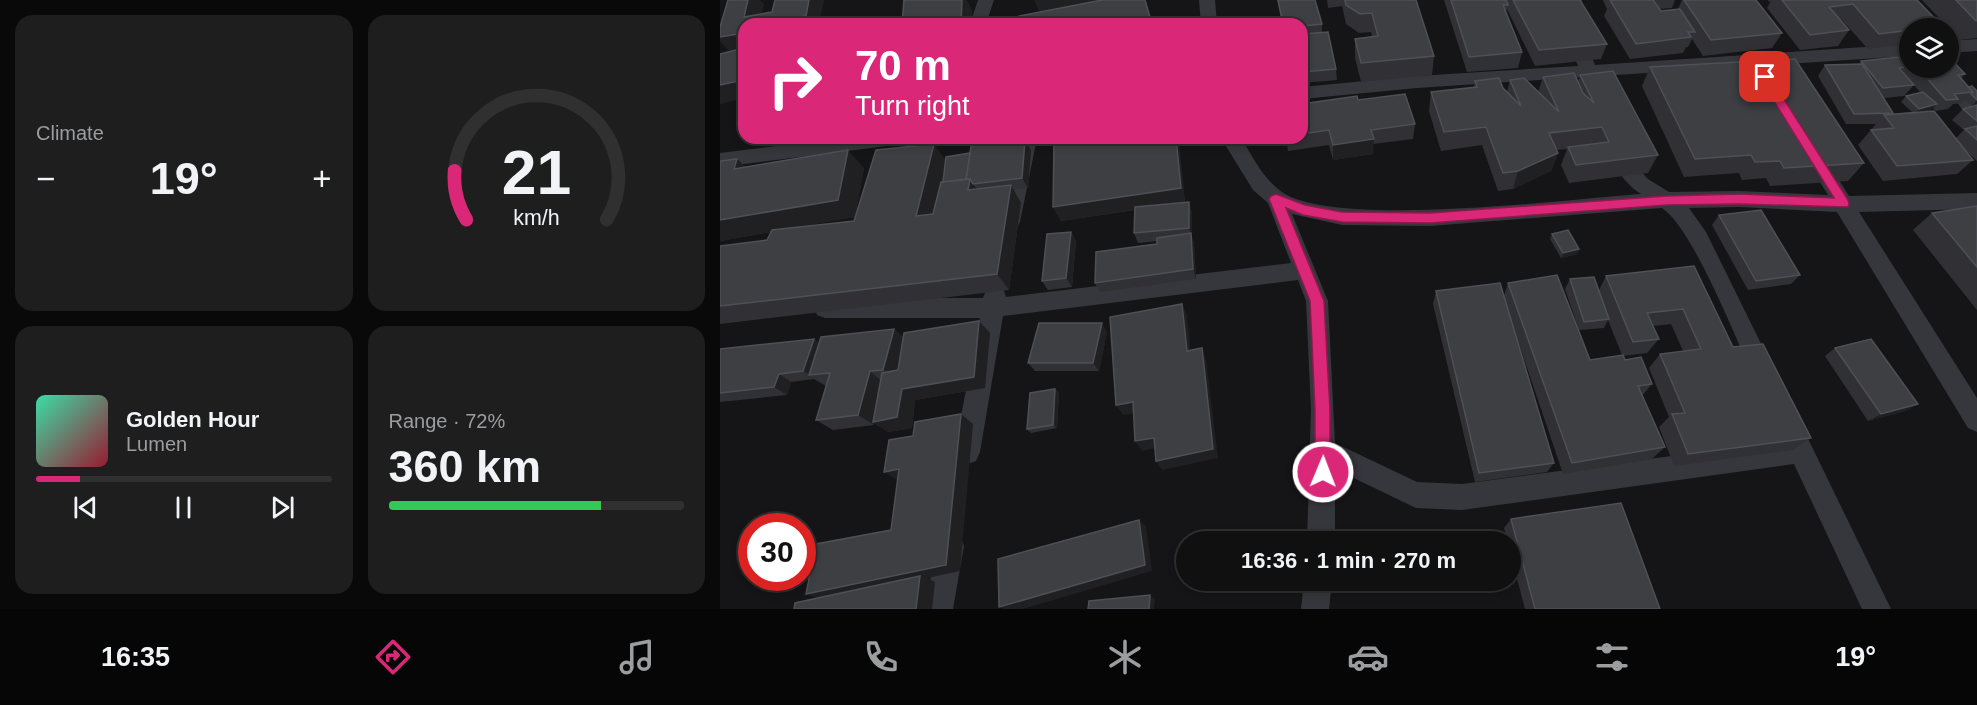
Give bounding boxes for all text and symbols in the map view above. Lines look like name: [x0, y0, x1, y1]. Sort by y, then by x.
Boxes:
map controls: [1899, 18, 1959, 78]
button: layers: [1899, 18, 1959, 78]
icon: right: [756, 42, 834, 120]
text: 70 m: [855, 42, 951, 89]
pin: [1739, 51, 1790, 102]
icon: arrive: [1748, 60, 1781, 93]
text: Turn right: [855, 91, 970, 121]
text: Climate: [36, 122, 104, 144]
text: 21: [502, 138, 571, 207]
text: 19°: [150, 153, 218, 204]
text: −: [36, 160, 55, 197]
text: +: [312, 160, 332, 197]
text: km/h: [513, 206, 559, 230]
text: Golden Hour: [126, 407, 259, 432]
text: Range · 72%: [389, 410, 505, 432]
text: Lumen: [126, 433, 187, 455]
position arrow: [1291, 440, 1355, 504]
text: 360 km: [389, 441, 541, 492]
icon: previous: [69, 491, 102, 524]
icon: pause: [167, 491, 200, 524]
icon: next: [266, 491, 299, 524]
speed limit sign: 30: [738, 513, 816, 591]
text: 16:36 · 1 min · 270 m: [1241, 548, 1456, 573]
icon: directions: [372, 636, 414, 678]
icon: music: [616, 636, 658, 678]
icon: phone: [860, 636, 902, 678]
icon: climate: [1104, 636, 1146, 678]
icon: car: [1347, 636, 1389, 678]
icon: filters: [1591, 636, 1633, 678]
text: 16:35: [101, 642, 170, 672]
text: 19°: [1835, 642, 1876, 672]

